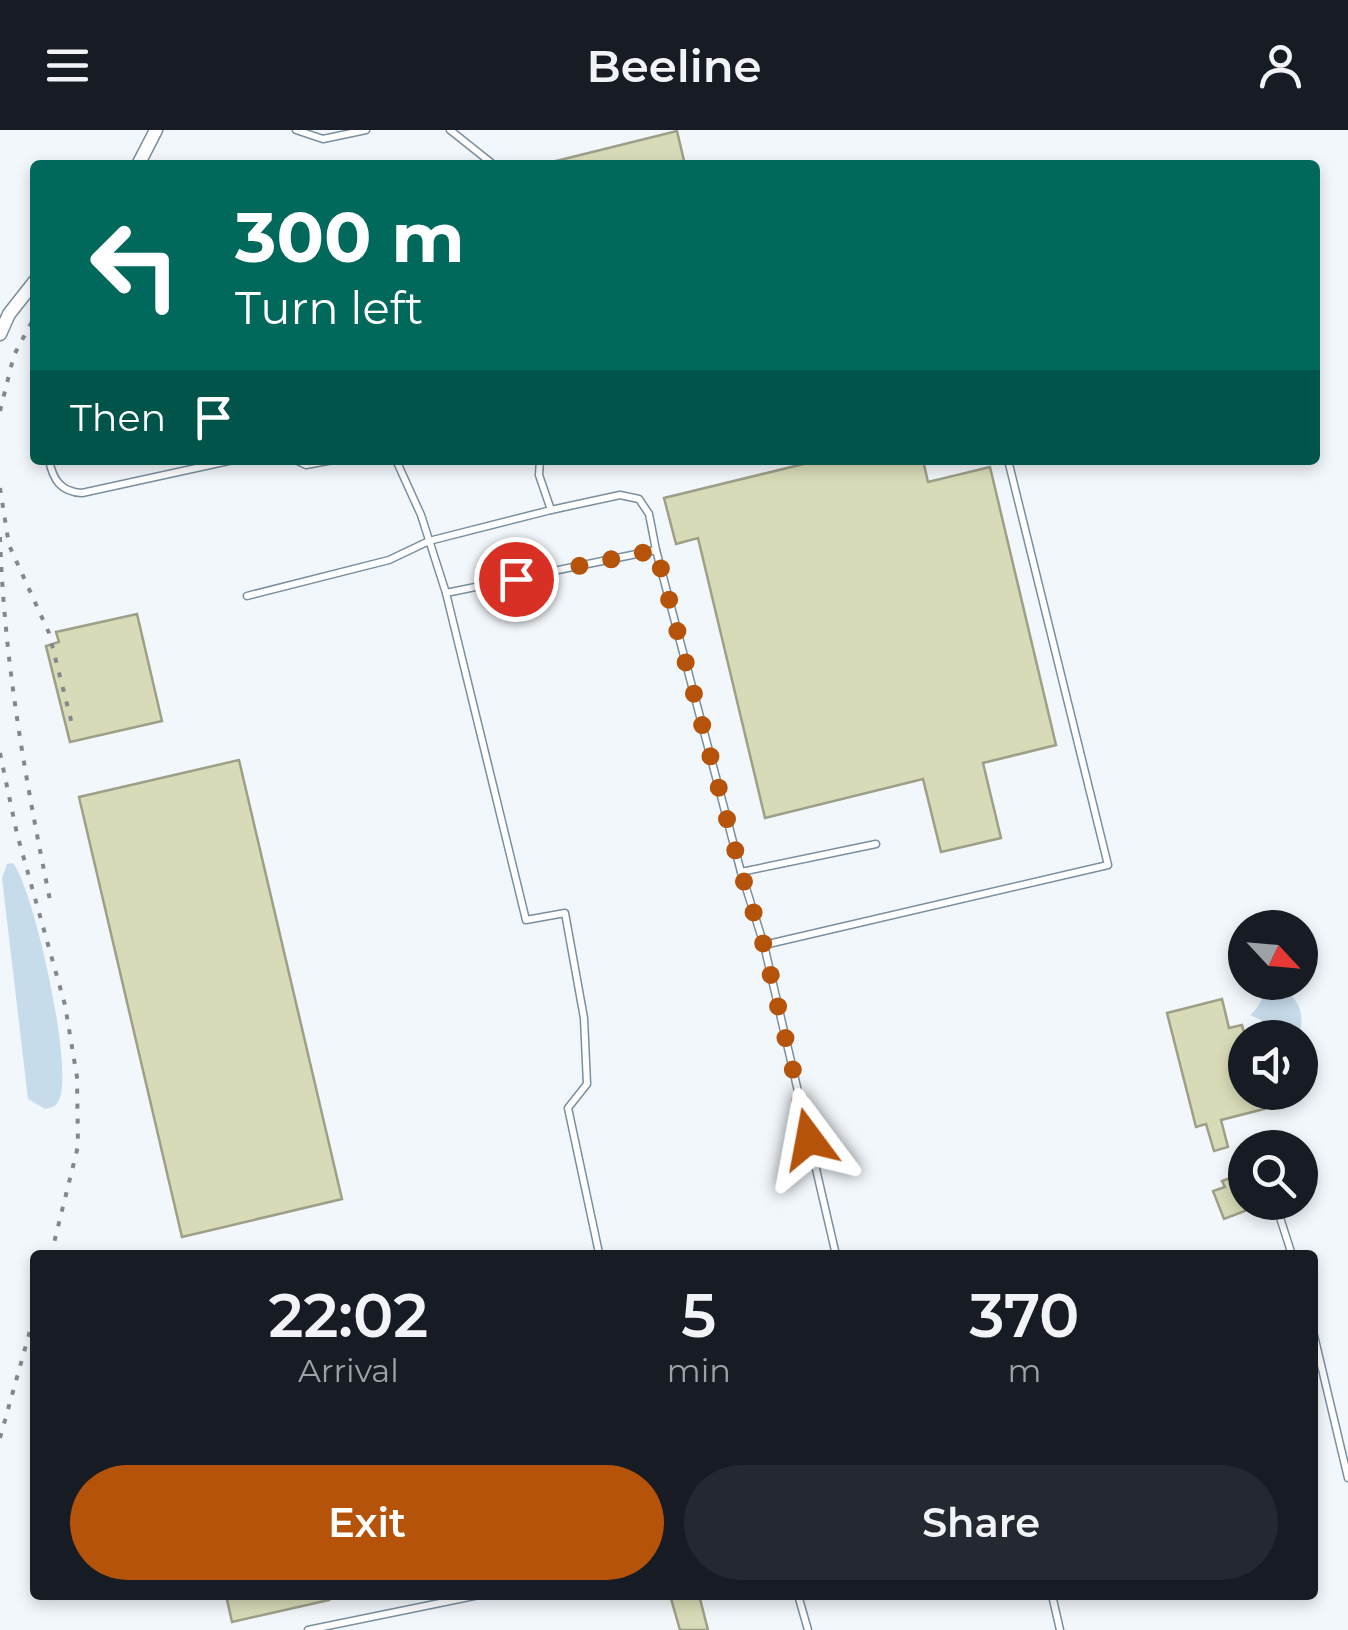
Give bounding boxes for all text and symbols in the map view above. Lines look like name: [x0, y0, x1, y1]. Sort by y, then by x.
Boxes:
icon: menu: [40, 38, 95, 93]
text: Beeline: [586, 38, 762, 93]
icon: person: [1253, 38, 1308, 93]
text: 300 m: [235, 194, 465, 280]
icon: left: [70, 200, 200, 330]
text: Turn left: [235, 280, 423, 335]
icon: arrive: [186, 390, 241, 445]
text: Then: [70, 394, 166, 441]
pin: [474, 537, 559, 622]
icon: arrive: [489, 552, 544, 607]
north arrow: [1228, 910, 1318, 1000]
map controls: [1228, 910, 1318, 1220]
button: sound: [1228, 1020, 1318, 1110]
position arrow: [757, 1087, 861, 1191]
button: search: [1228, 1130, 1318, 1220]
text: 22:02: [269, 1279, 428, 1352]
text: 5: [681, 1279, 716, 1352]
text: 370: [970, 1279, 1079, 1352]
text: Arrival: [298, 1351, 399, 1390]
text: min: [667, 1351, 731, 1390]
text: m: [1008, 1351, 1041, 1390]
button: Exit: [70, 1465, 664, 1580]
button: Share: [684, 1465, 1278, 1580]

